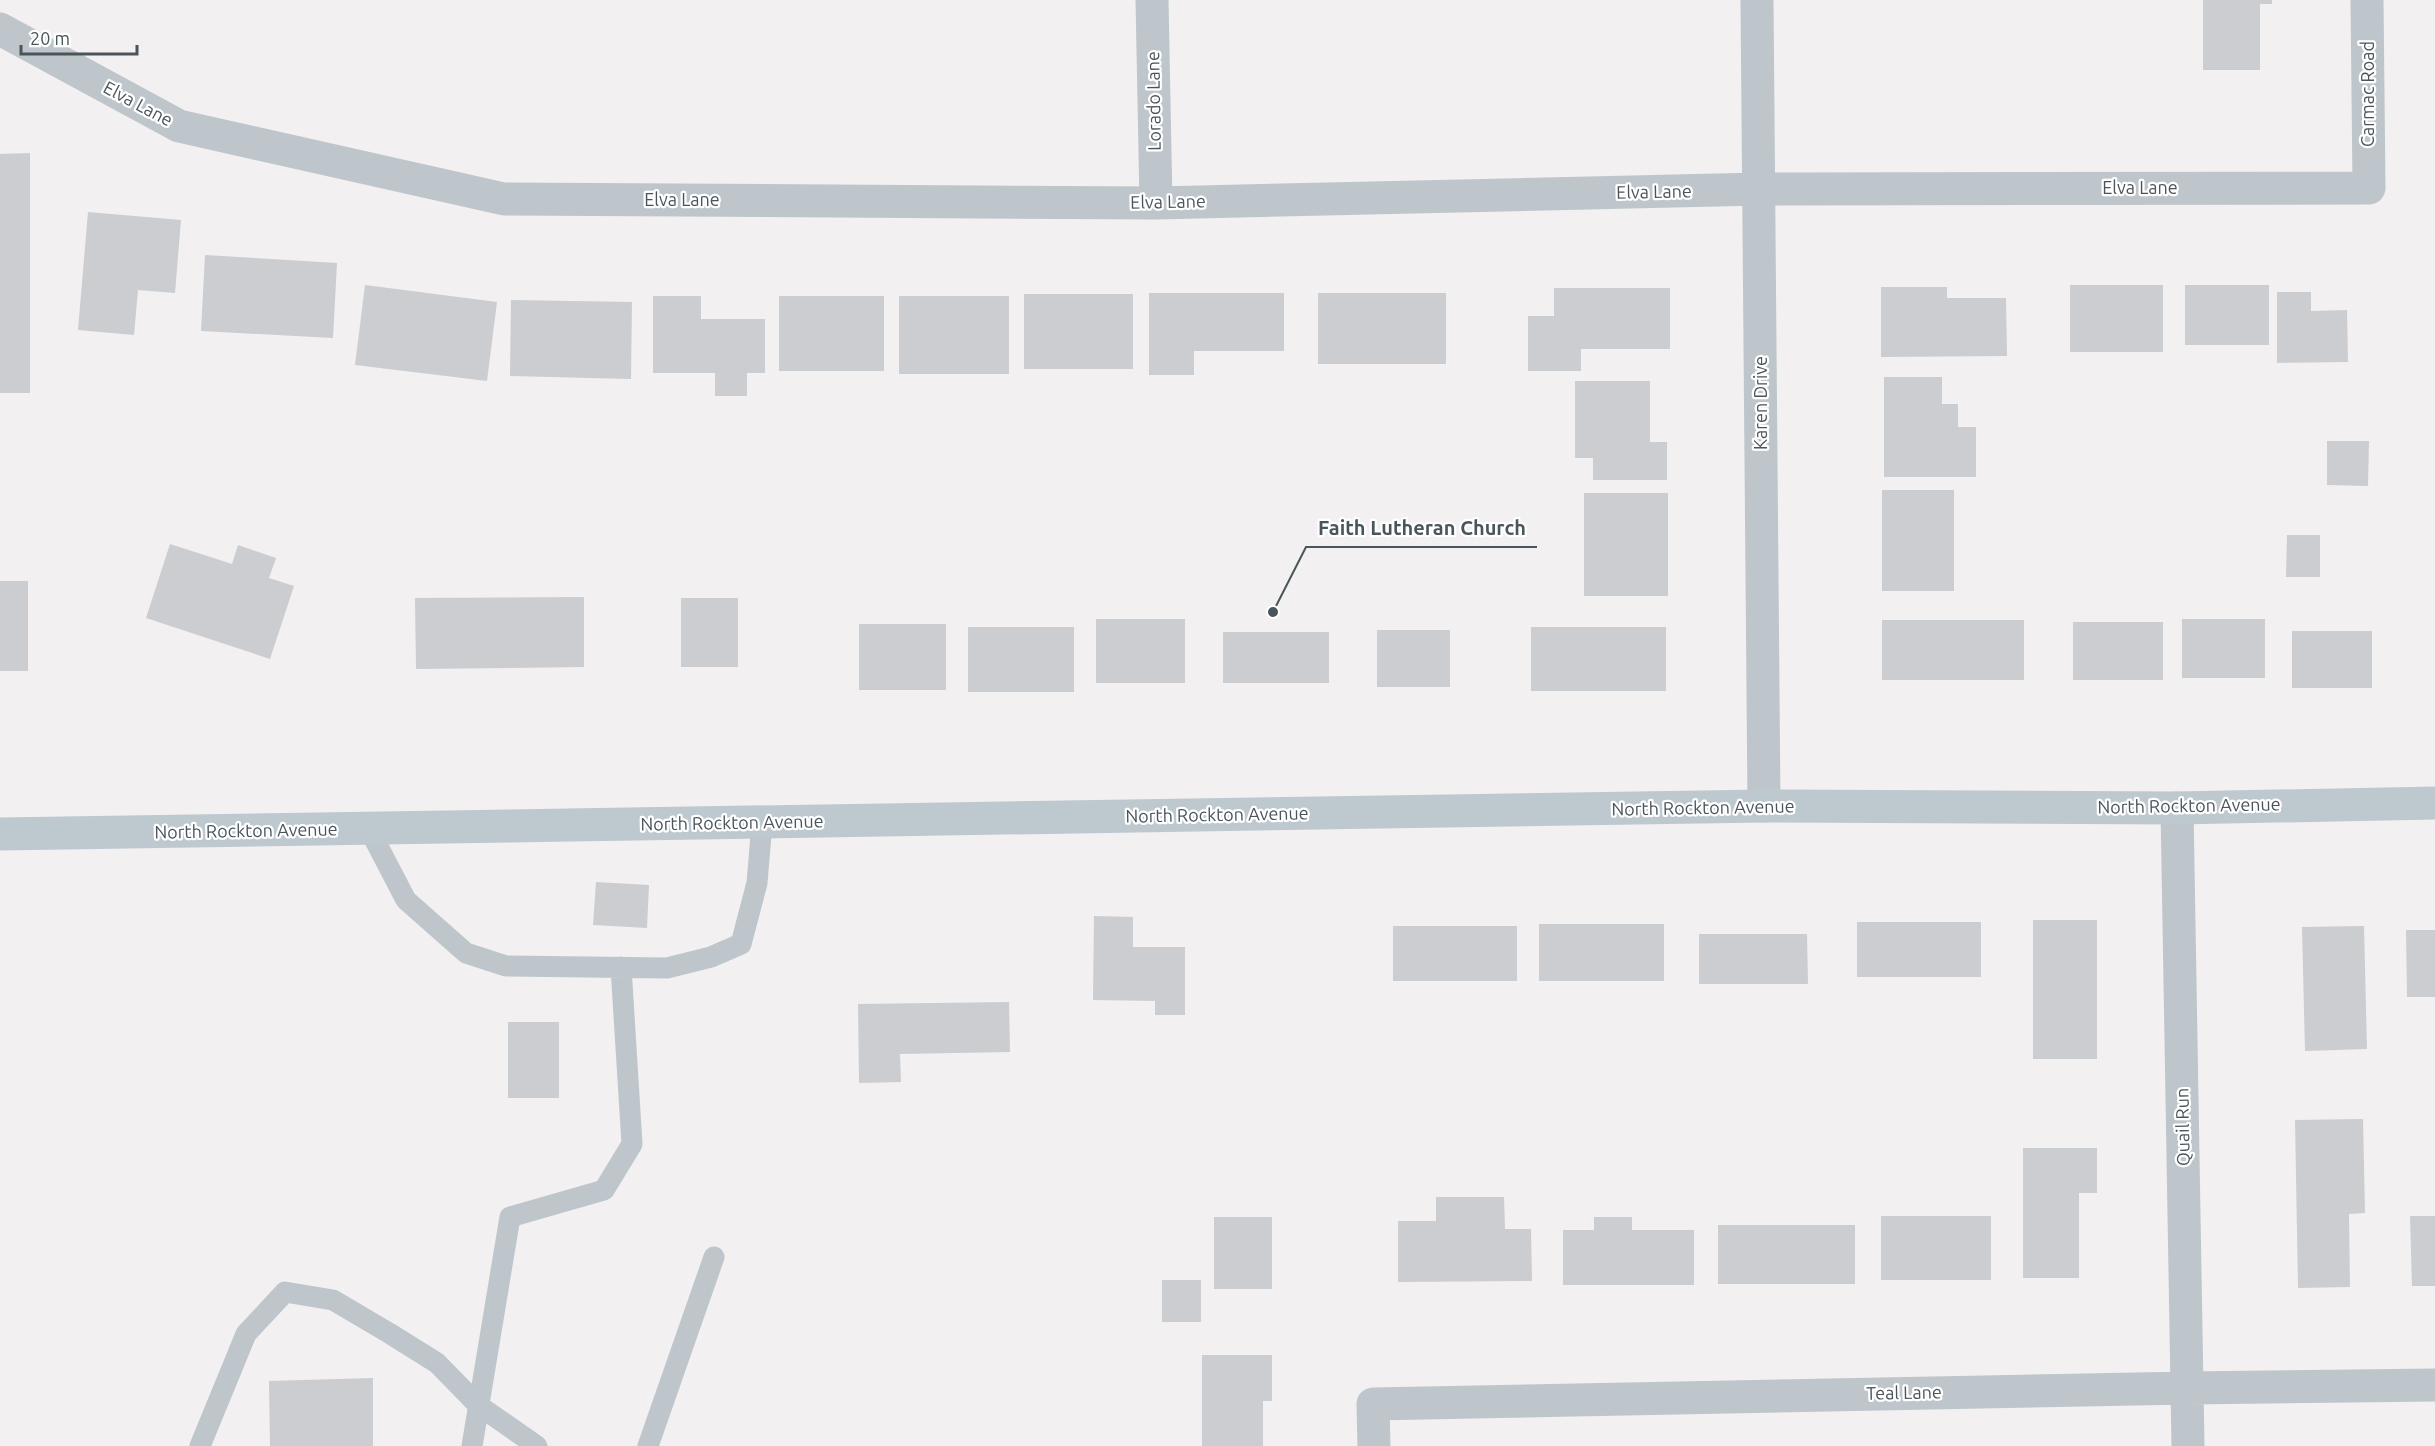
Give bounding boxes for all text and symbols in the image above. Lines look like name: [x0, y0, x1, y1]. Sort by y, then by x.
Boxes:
scale bar: [21, 18, 136, 56]
text: 20 m: [30, 28, 70, 48]
street label: Carmac Road: [2357, 41, 2377, 147]
street label: Lorado Lane: [1142, 51, 1164, 151]
street label: Elva Lane: [100, 77, 177, 130]
street label: Elva Lane: [2102, 177, 2178, 197]
street label: Elva Lane: [1616, 180, 1692, 202]
street label: Elva Lane: [644, 189, 720, 209]
street label: Elva Lane: [1130, 190, 1206, 212]
street label: Karen Drive: [1750, 356, 1770, 450]
callout: Faith Lutheran Church: [1306, 509, 1537, 547]
text: Faith Lutheran Church: [1318, 516, 1526, 539]
street label: North Rockton Avenue: [2097, 793, 2281, 817]
street label: North Rockton Avenue: [1611, 795, 1795, 819]
street label: North Rockton Avenue: [1125, 802, 1309, 826]
street label: North Rockton Avenue: [640, 810, 824, 834]
street label: North Rockton Avenue: [154, 818, 338, 842]
street label: Quail Run: [2171, 1088, 2194, 1166]
street label: Teal Lane: [1866, 1381, 1942, 1403]

